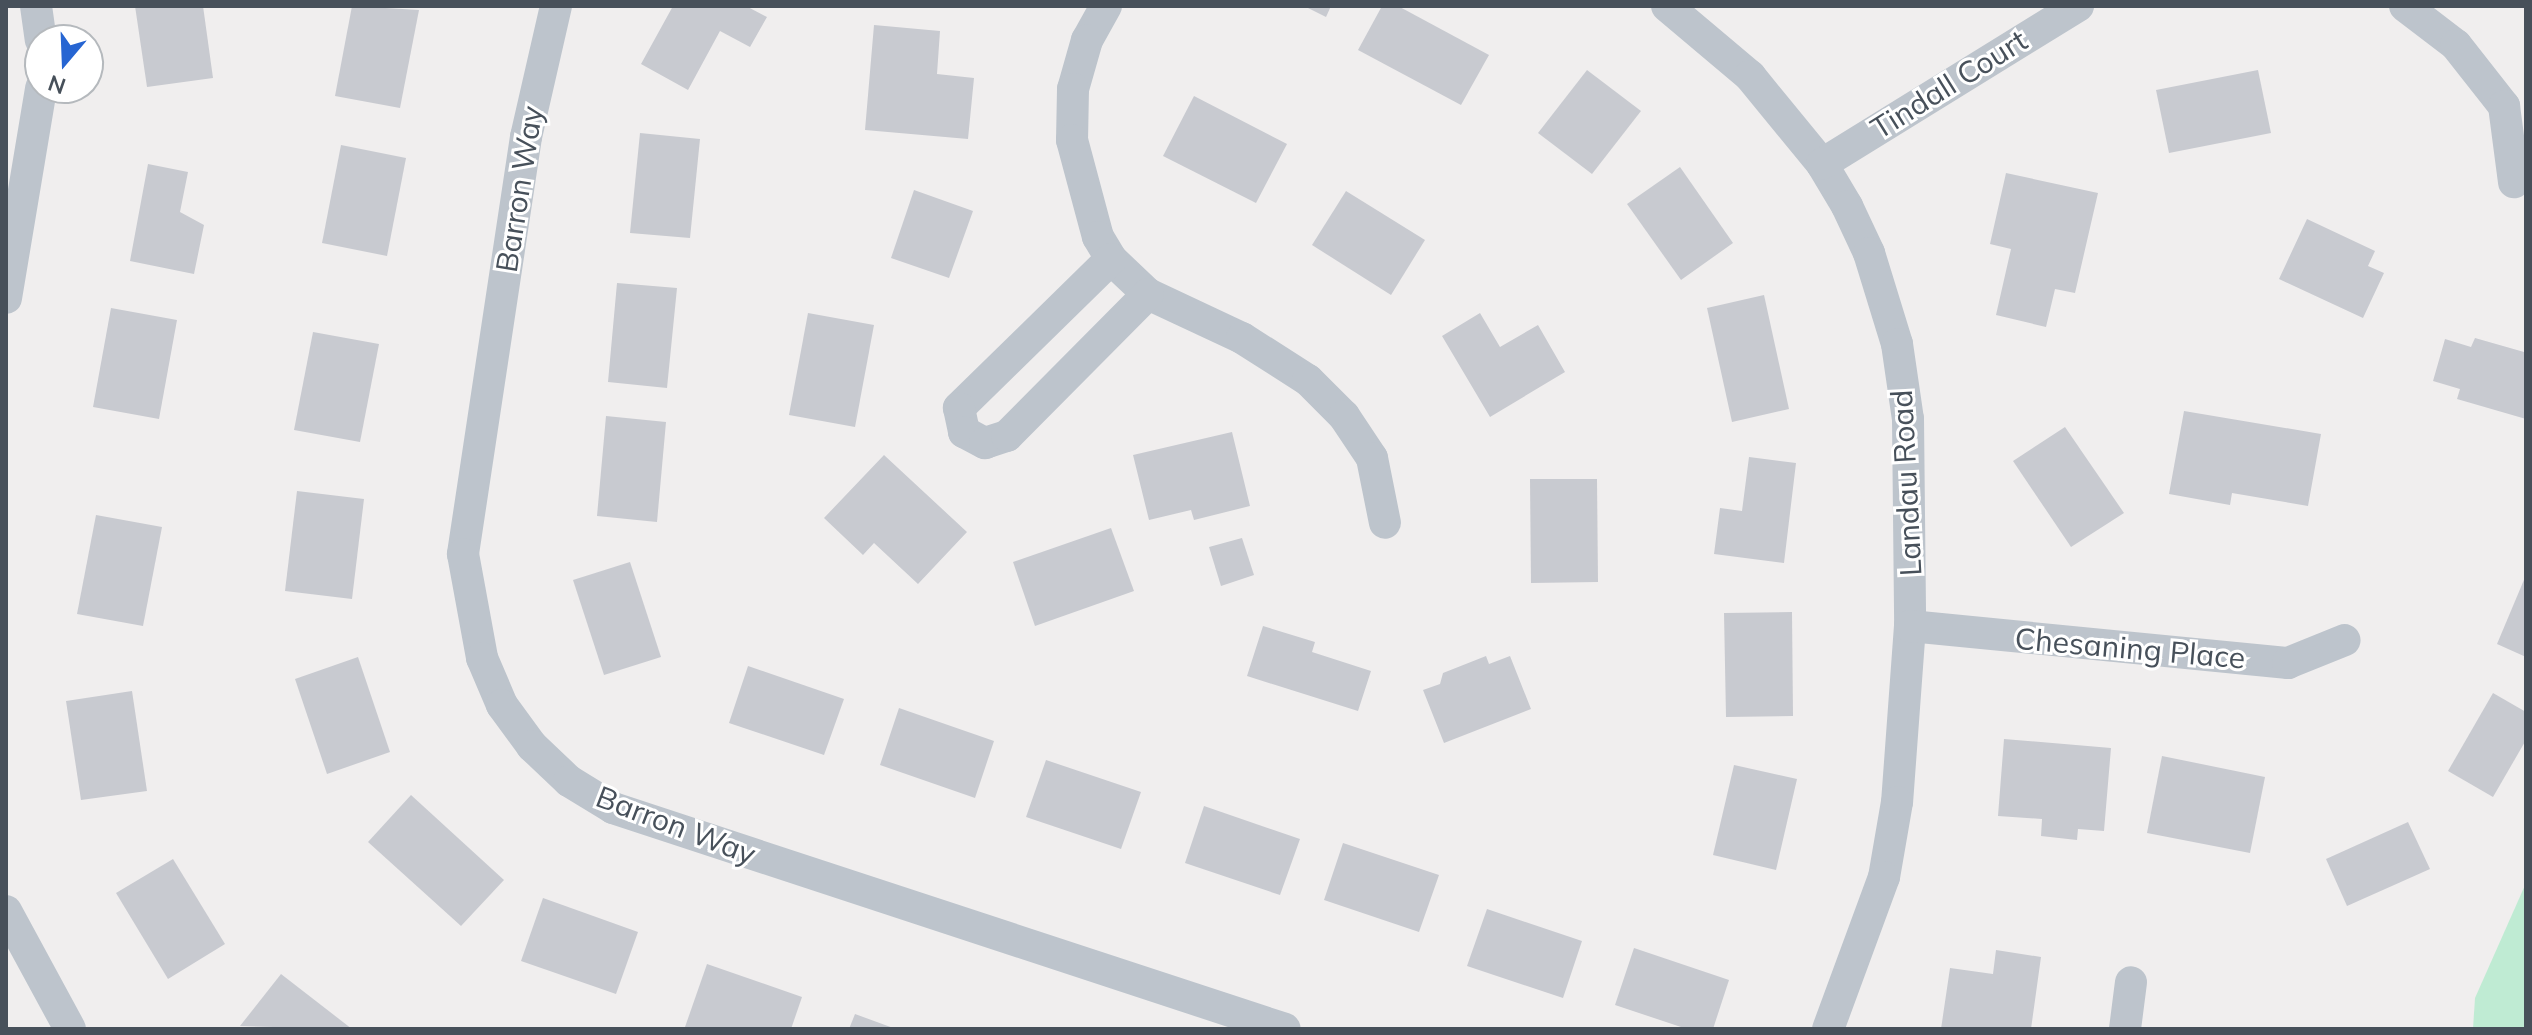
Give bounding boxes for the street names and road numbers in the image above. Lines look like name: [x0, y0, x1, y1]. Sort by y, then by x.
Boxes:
street label: Tindall Court: [1864, 22, 2034, 146]
street label: Barron Way: [488, 103, 550, 275]
street label: Landau Road: [1883, 389, 1929, 577]
street label: Chesaning Place: [2013, 620, 2247, 676]
street label: Barron Way: [591, 778, 761, 872]

